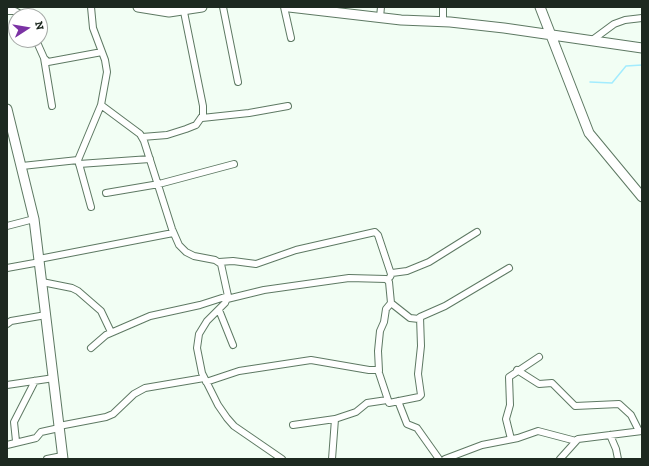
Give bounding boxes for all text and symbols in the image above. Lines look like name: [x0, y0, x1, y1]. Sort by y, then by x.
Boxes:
north arrow: [8, 8, 48, 48]
text: N: [32, 20, 46, 31]

